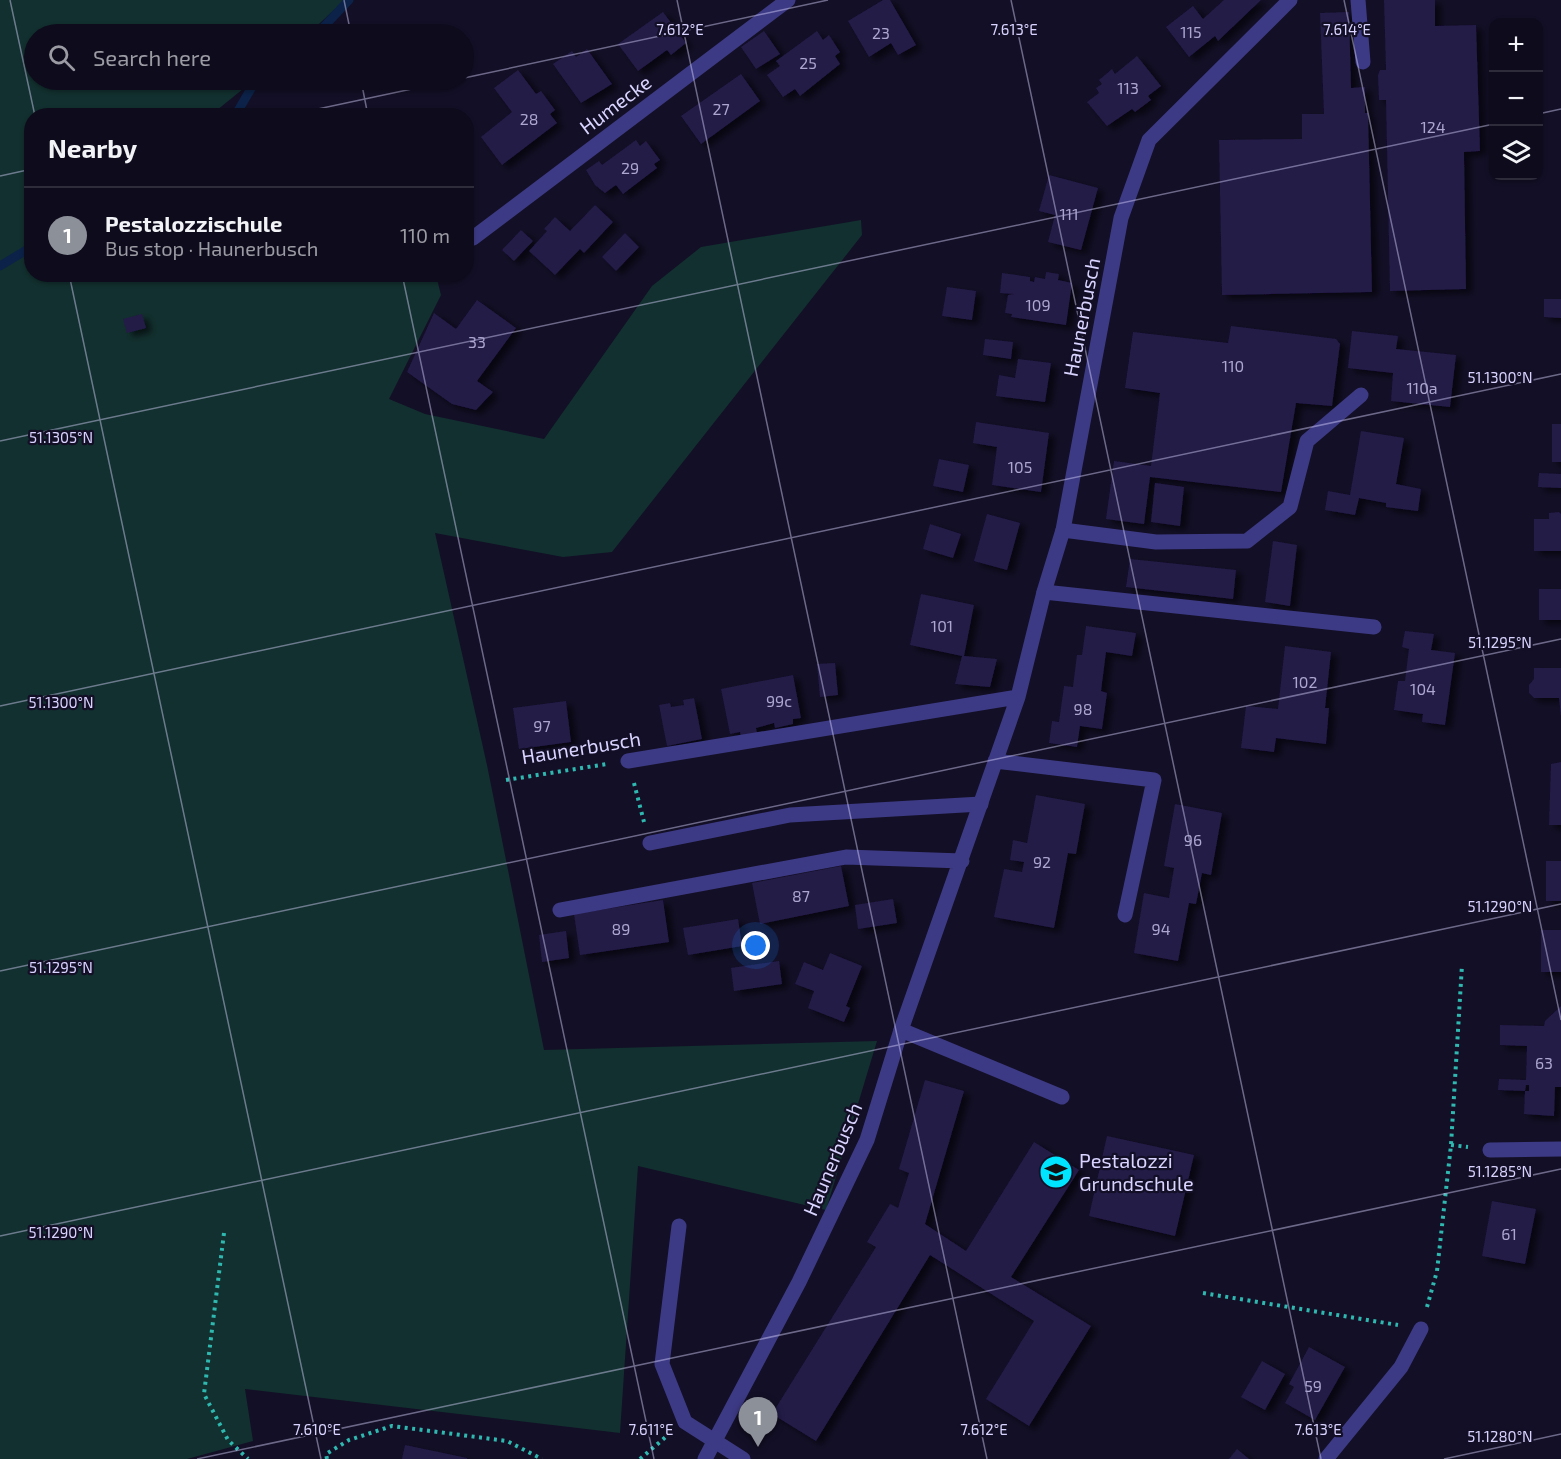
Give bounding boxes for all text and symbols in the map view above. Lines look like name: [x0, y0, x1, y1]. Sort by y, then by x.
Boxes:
map controls: [1489, 18, 1543, 180]
button: +: [1489, 18, 1543, 72]
text: 7.612°E: [656, 20, 704, 38]
text: 7.613°E: [990, 20, 1038, 38]
text: 7.614°E: [1323, 20, 1371, 38]
house number: 115: [1180, 22, 1202, 41]
house number: 23: [872, 23, 890, 42]
search box: [24, 24, 474, 90]
icon: search: [45, 41, 78, 74]
text: Search here: [93, 44, 211, 70]
house number: 25: [799, 53, 817, 72]
street label: Humecke: [574, 69, 656, 139]
button: −: [1489, 72, 1543, 126]
house number: 113: [1117, 78, 1139, 97]
house number: 27: [712, 99, 730, 118]
house number: 28: [520, 109, 538, 128]
house number: 124: [1420, 117, 1446, 136]
button: layers: [1489, 126, 1543, 180]
text: Nearby: [48, 132, 137, 163]
house number: 29: [621, 158, 639, 177]
house number: 111: [1059, 204, 1079, 223]
text: Pestalozzischule: [105, 210, 282, 236]
text: 1: [63, 223, 72, 247]
text: 110 m: [400, 223, 450, 247]
text: Bus stop · Haunerbusch: [105, 236, 318, 260]
street label: Haunerbusch: [1058, 256, 1104, 378]
house number: 109: [1025, 295, 1051, 314]
house number: 33: [468, 332, 486, 351]
house number: 110: [1222, 356, 1244, 375]
text: 51.1300°N: [1467, 368, 1533, 386]
house number: 110a: [1406, 378, 1438, 397]
text: 51.1305°N: [29, 428, 93, 446]
house number: 105: [1008, 457, 1032, 476]
house number: 101: [931, 616, 953, 635]
text: 51.1295°N: [1468, 633, 1532, 651]
house number: 102: [1292, 672, 1318, 691]
house number: 104: [1410, 679, 1436, 698]
house number: 99c: [766, 691, 792, 710]
text: 51.1300°N: [28, 693, 94, 711]
house number: 98: [1074, 699, 1092, 718]
house number: 97: [533, 716, 551, 735]
street label: Haunerbusch: [520, 726, 642, 768]
house number: 96: [1184, 830, 1202, 849]
house number: 92: [1033, 852, 1051, 871]
house number: 87: [792, 886, 810, 905]
text: 51.1290°N: [1468, 897, 1532, 915]
house number: 89: [612, 919, 630, 938]
house number: 94: [1152, 919, 1171, 938]
your location: [741, 931, 770, 960]
text: 51.1295°N: [29, 958, 93, 976]
house number: 63: [1535, 1053, 1553, 1072]
street label: Haunerbusch: [797, 1099, 867, 1219]
place label: Pestalozzi Grundschule: [1079, 1148, 1194, 1195]
school or university icon: Pestalozzi Grundschule: [1038, 1154, 1074, 1190]
text: 51.1285°N: [1468, 1162, 1532, 1180]
text: 51.1290°N: [29, 1223, 93, 1241]
house number: 61: [1501, 1224, 1517, 1243]
house number: 59: [1304, 1376, 1322, 1395]
pin: 1: [738, 1398, 777, 1447]
text: 7.610°E: [293, 1420, 341, 1438]
text: 7.611°E: [629, 1420, 673, 1438]
text: 7.612°E: [960, 1420, 1008, 1438]
text: 7.613°E: [1294, 1420, 1342, 1438]
text: 51.1280°N: [1467, 1427, 1533, 1445]

